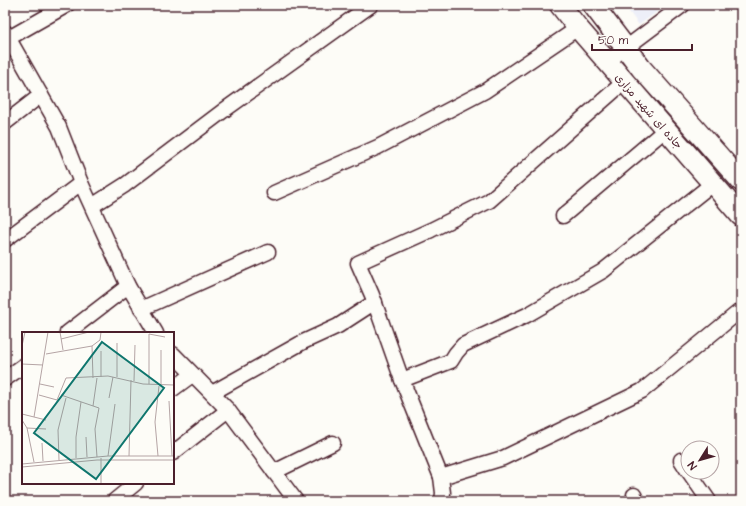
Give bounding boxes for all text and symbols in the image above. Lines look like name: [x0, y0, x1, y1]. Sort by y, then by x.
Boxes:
scale bar: [592, 26, 692, 52]
text: 50 m: [598, 32, 629, 49]
street label: جاده ای شهید مزاری: [612, 70, 686, 152]
inset map: [22, 332, 174, 484]
north arrow: [680, 440, 720, 480]
text: N: [684, 458, 700, 473]

